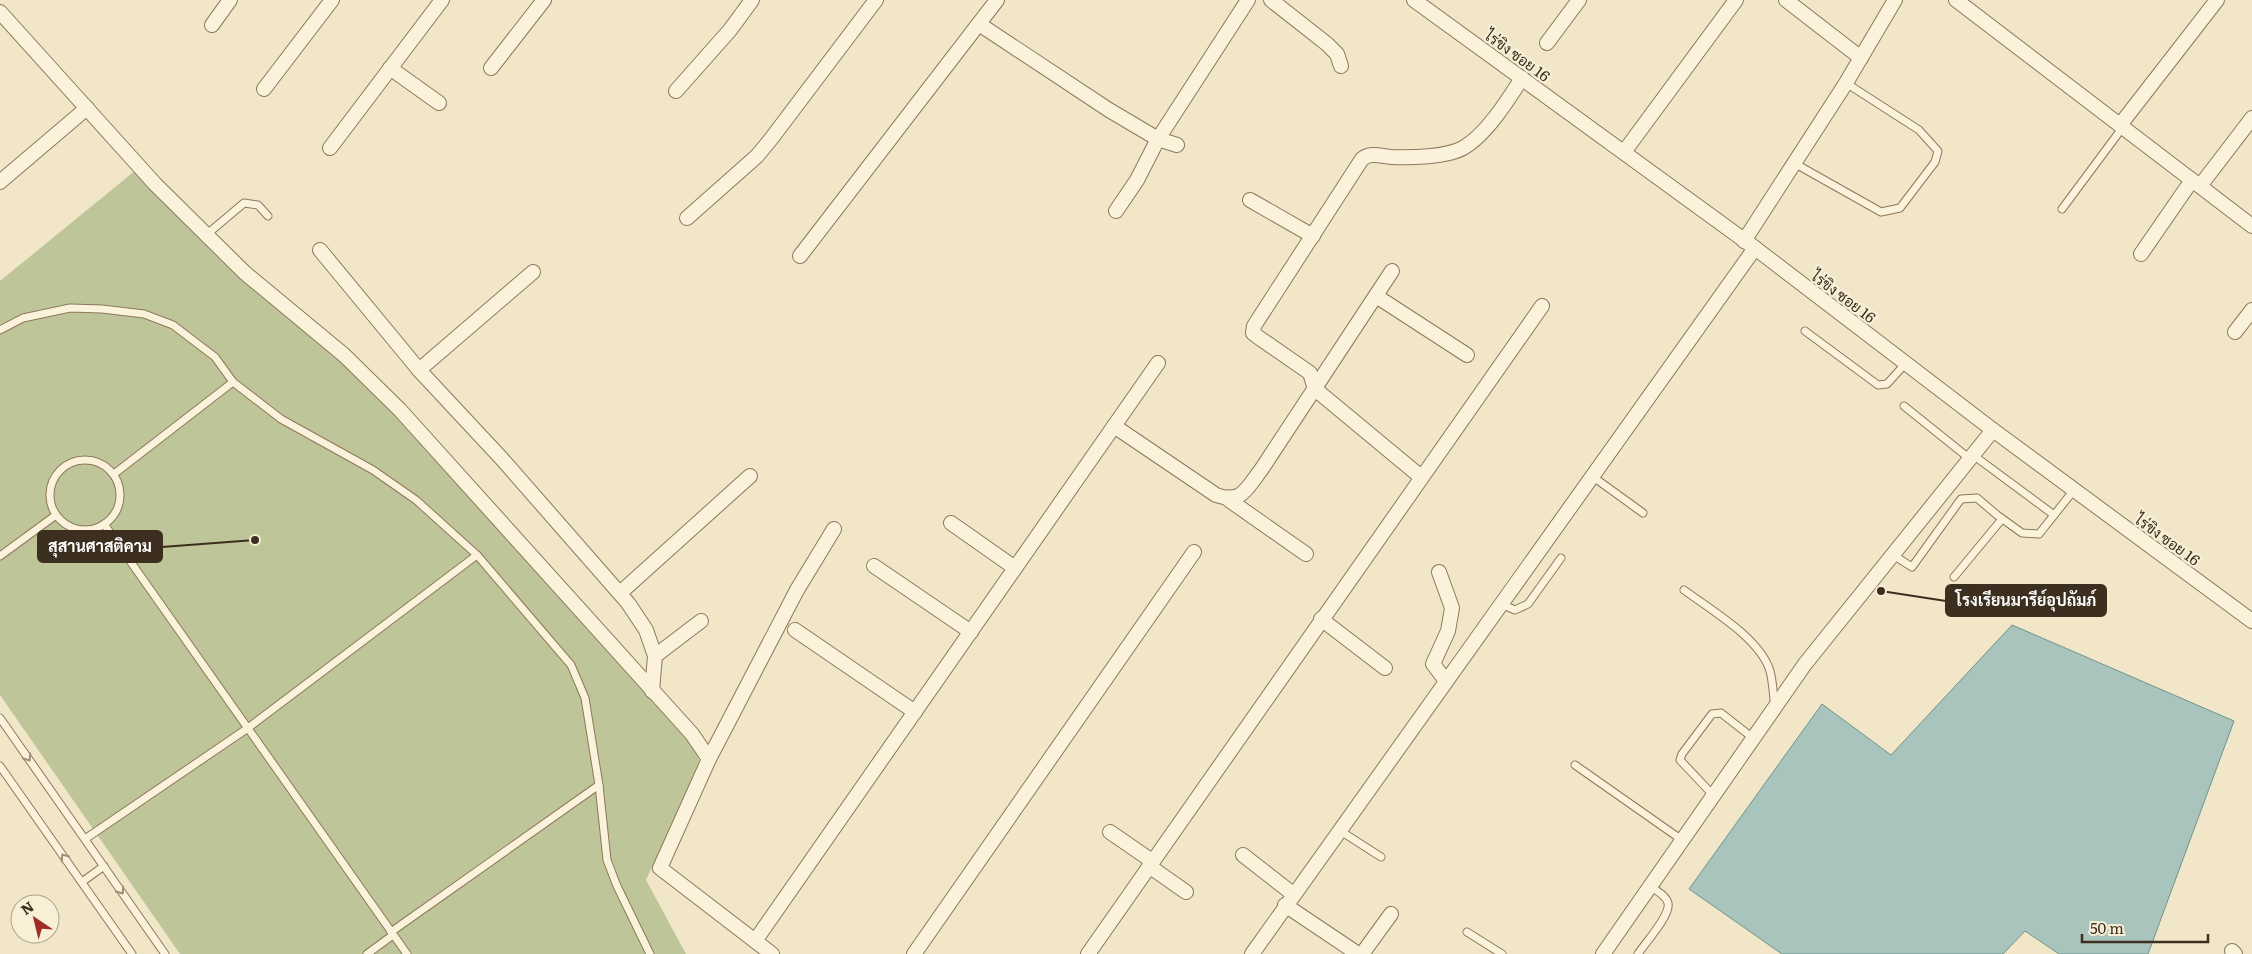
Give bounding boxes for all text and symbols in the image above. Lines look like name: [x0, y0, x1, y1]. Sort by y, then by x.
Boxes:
street label: ไร่ขิง ซอย 16: [1480, 23, 1555, 87]
street label: ไร่ขิง ซอย 16: [1806, 263, 1881, 328]
street label: ไร่ขิง ซอย 16: [2130, 507, 2205, 571]
callout: สุสานศาสติคาม: [38, 531, 162, 562]
text: สุสานศาสติคาม: [48, 533, 152, 558]
callout: โรงเรียนมารีย์อุปถัมภ์: [1946, 585, 2106, 616]
text: โรงเรียนมารีย์อุปถัมภ์: [1955, 587, 2097, 612]
one-way arrow: [22, 752, 31, 762]
one-way arrow: [61, 853, 70, 863]
one-way arrow: [115, 885, 124, 895]
north arrow: [10, 894, 60, 944]
text: N: [16, 896, 38, 919]
scale bar: [2082, 912, 2208, 944]
text: 50 m: [2090, 916, 2124, 939]

